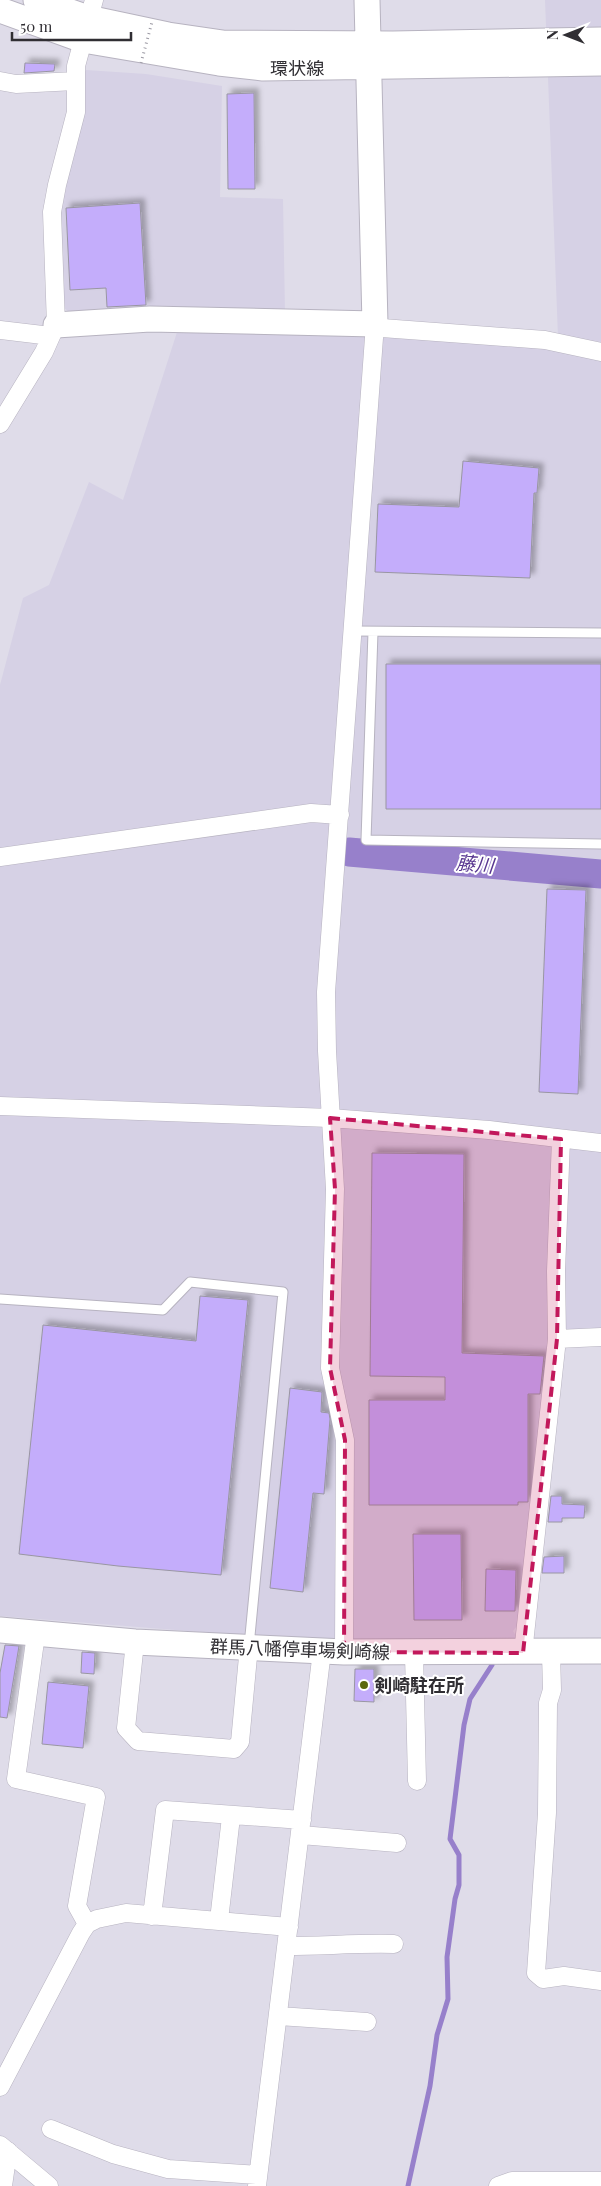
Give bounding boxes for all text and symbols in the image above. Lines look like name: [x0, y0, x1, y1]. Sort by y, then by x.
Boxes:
scale bar: [12, 10, 131, 42]
north arrow: [541, 10, 591, 60]
text: 50 m: [20, 16, 53, 36]
text: N: [543, 30, 562, 40]
street label: 環状線: [270, 56, 324, 80]
water label: 藤川: [455, 848, 497, 878]
street label: 群馬八幡停車場剣崎線: [210, 1634, 390, 1664]
place label: 剣崎駐在所: [374, 1673, 464, 1697]
marker: 剣崎駐在所: [358, 1679, 370, 1691]

